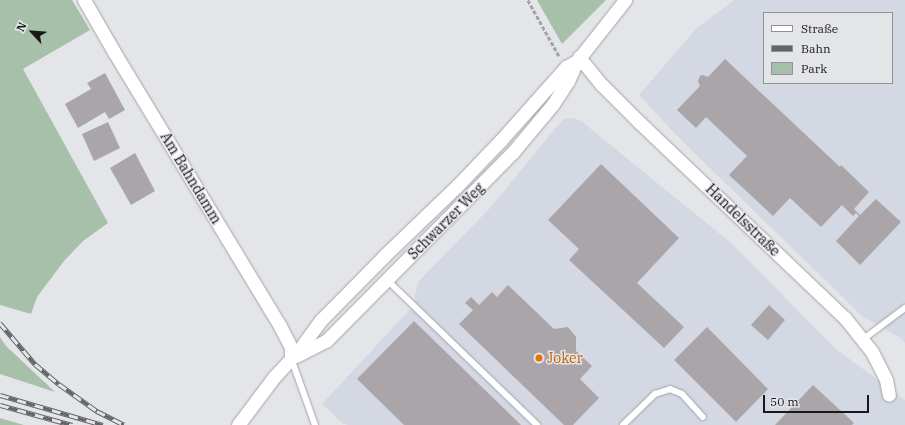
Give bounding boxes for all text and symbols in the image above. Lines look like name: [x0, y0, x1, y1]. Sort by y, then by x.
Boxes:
north arrow: [12, 12, 52, 52]
legend: [763, 12, 893, 84]
text: N: [13, 20, 29, 34]
text: Straße: [801, 21, 838, 36]
text: Bahn: [801, 41, 831, 56]
text: Park: [801, 61, 827, 76]
street label: Am Bahndamm: [157, 129, 225, 227]
street label: Schwarzer Weg: [404, 179, 488, 263]
street label: Handelsstraße: [702, 180, 784, 260]
place label: Joker: [547, 350, 583, 366]
marker: Joker: [534, 353, 544, 363]
scale bar: [765, 387, 871, 413]
text: 50 m: [770, 394, 799, 409]

